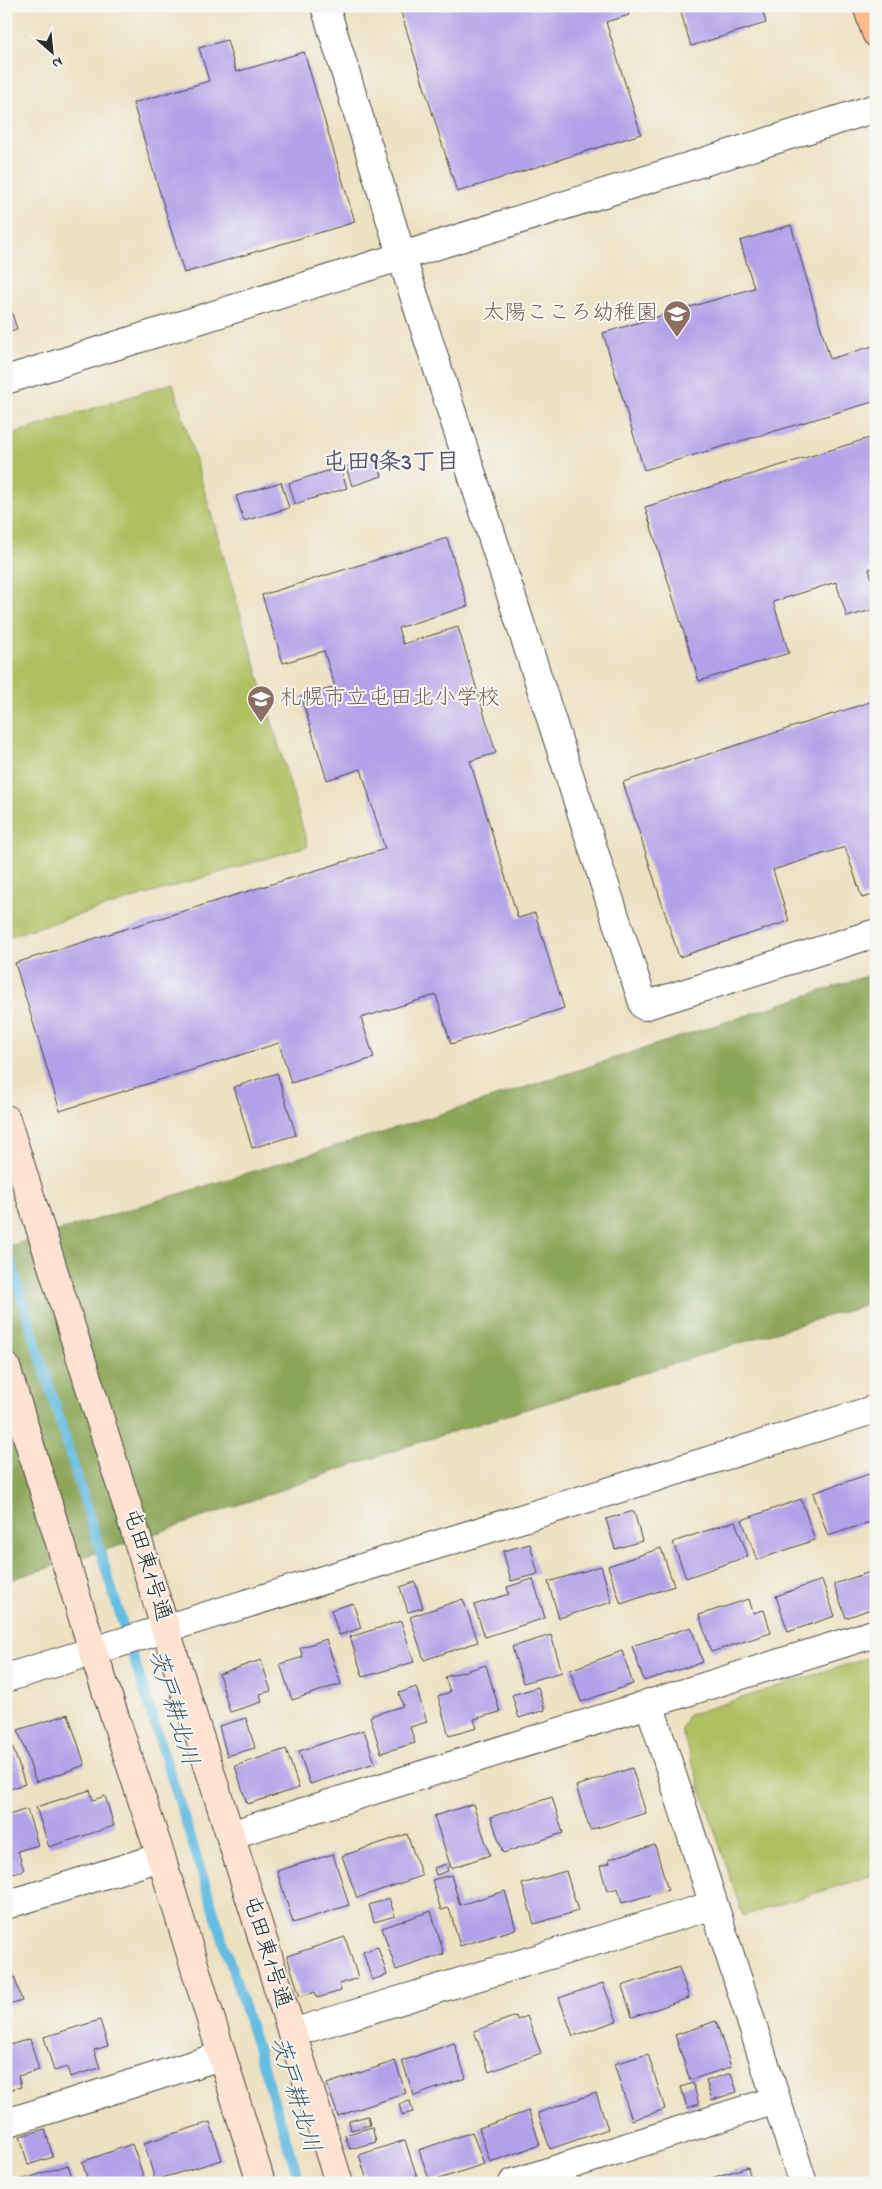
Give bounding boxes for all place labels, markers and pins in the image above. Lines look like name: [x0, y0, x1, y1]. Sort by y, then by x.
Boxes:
place label: 太陽こころ幼稚園: [482, 298, 658, 330]
school or university icon: 太陽こころ幼稚園: [662, 299, 692, 338]
place label: 札幌市立屯田北小学校: [280, 683, 500, 715]
school or university icon: 札幌市立屯田北小学校: [246, 684, 276, 723]

